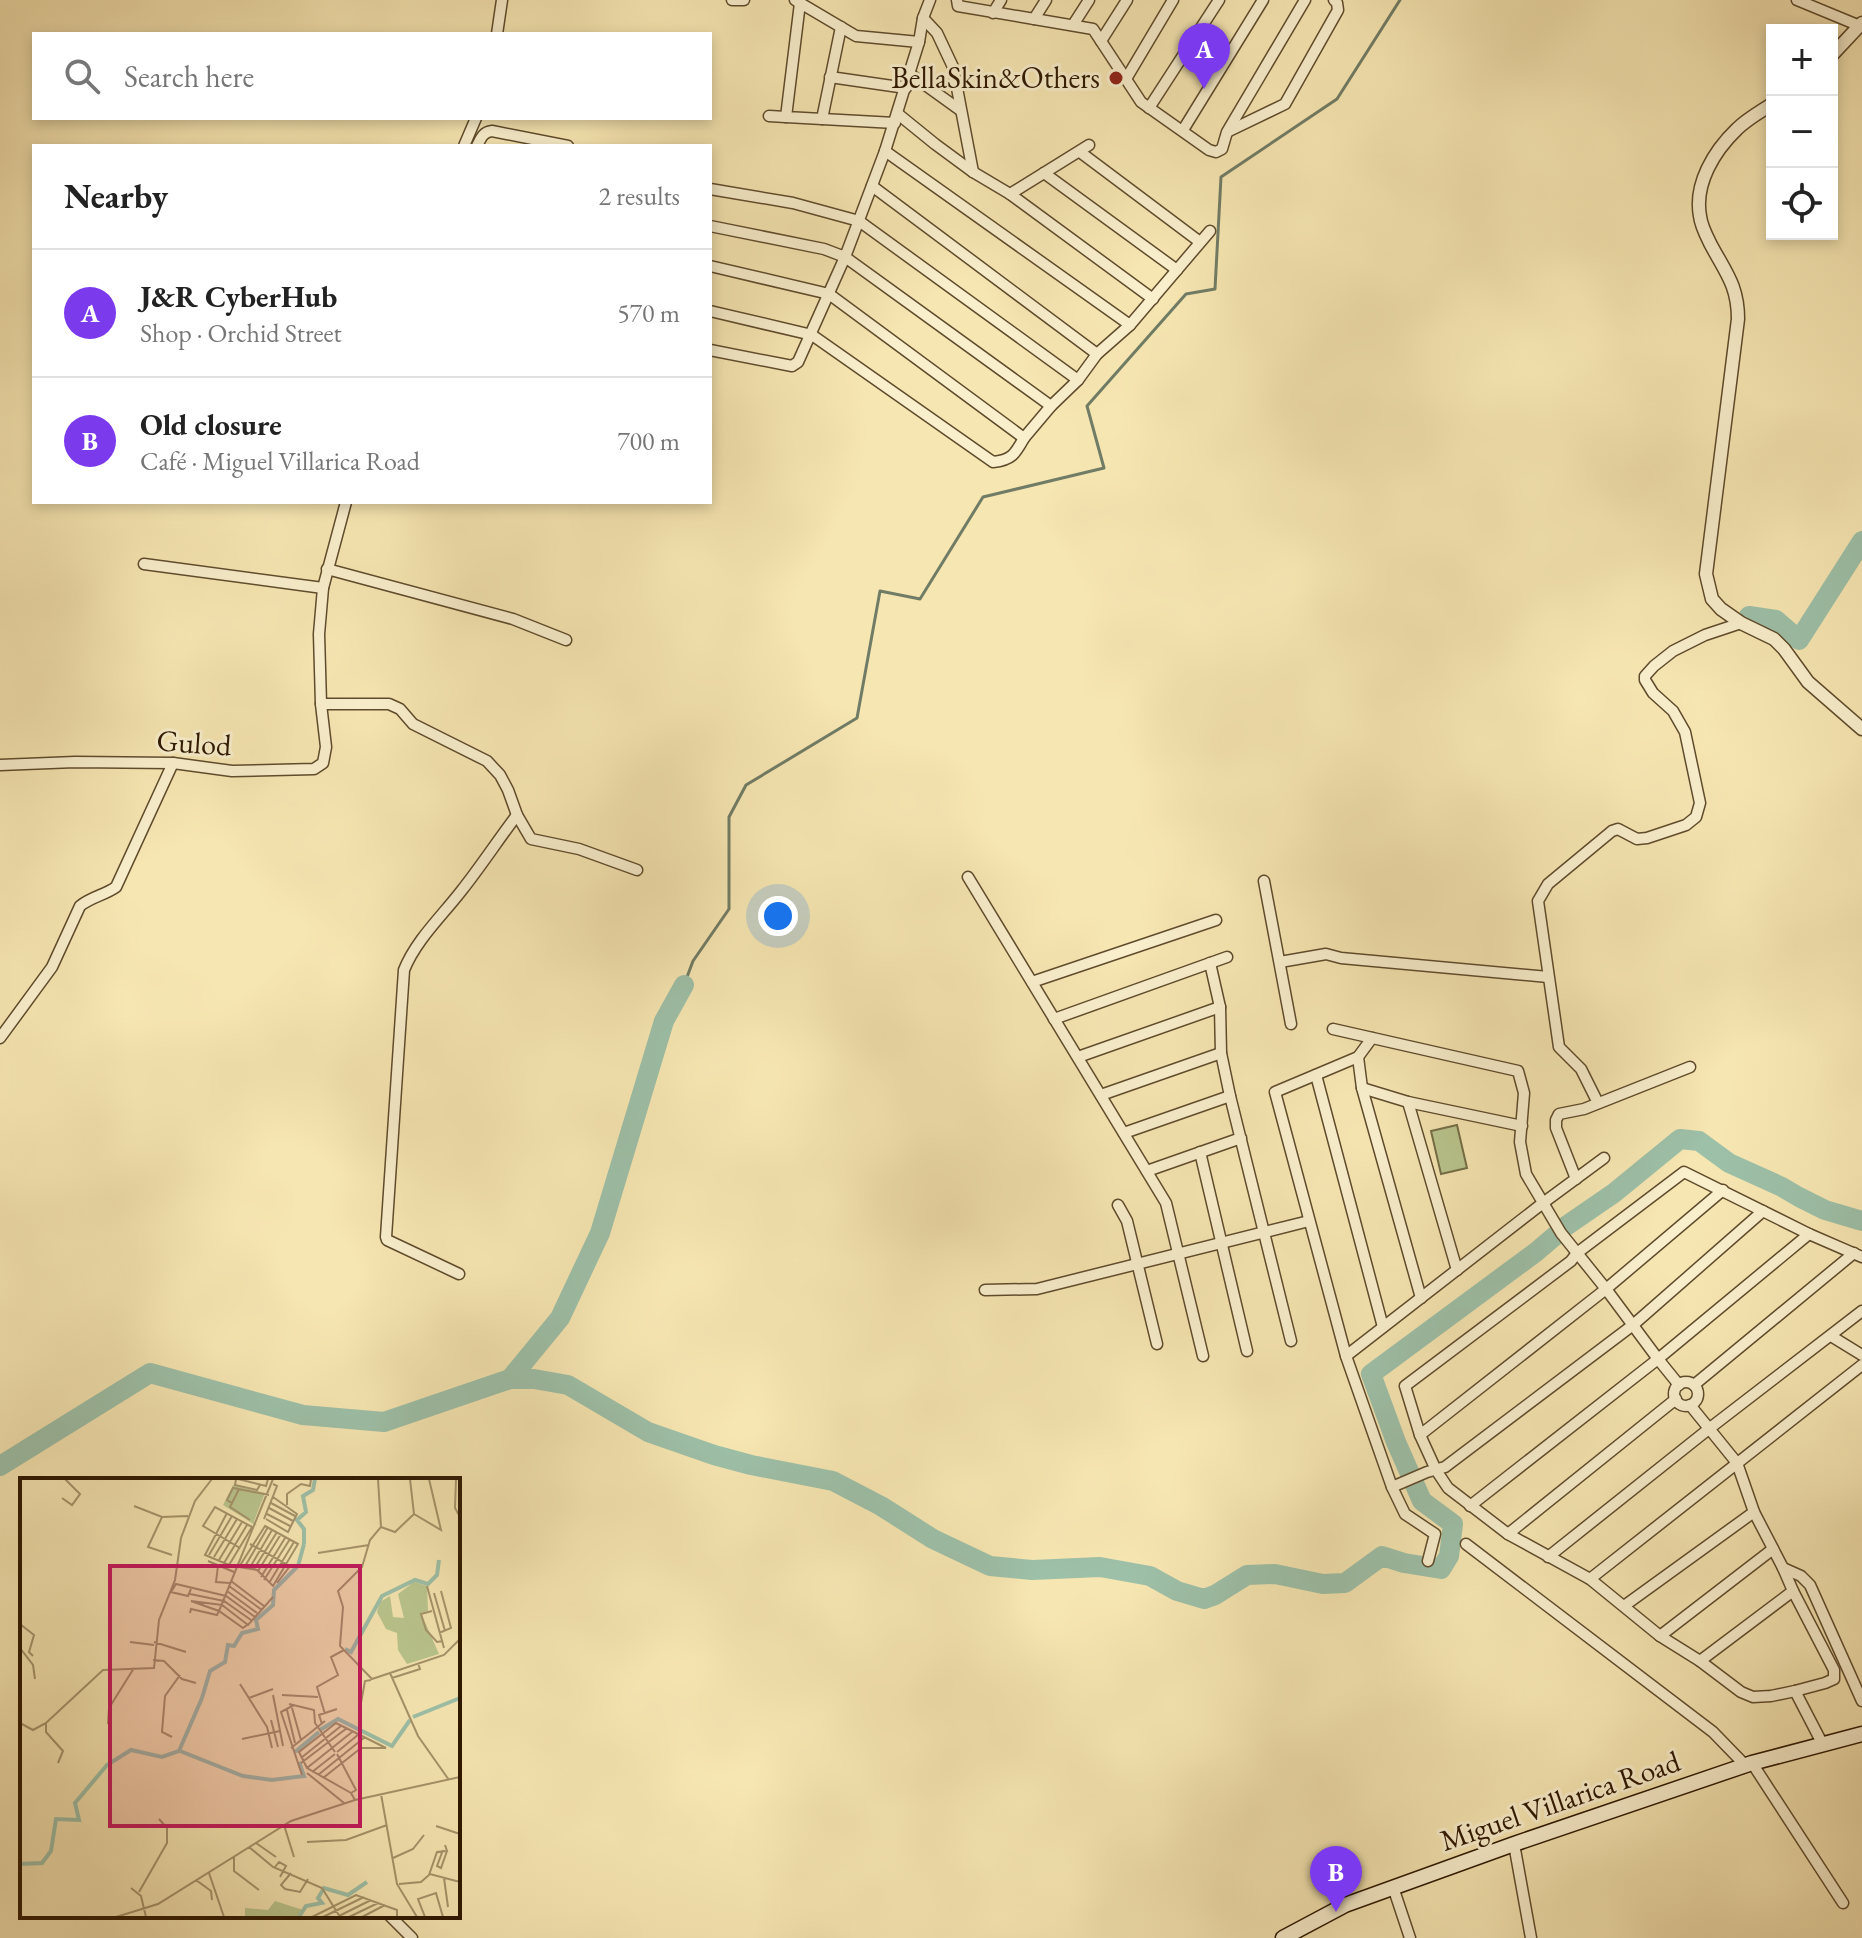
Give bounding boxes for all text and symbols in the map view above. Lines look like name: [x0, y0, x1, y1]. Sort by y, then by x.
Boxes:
pin: A: [1178, 23, 1230, 89]
map controls: [1766, 24, 1838, 240]
button: +: [1766, 24, 1838, 96]
search box: [32, 32, 712, 120]
icon: search: [60, 54, 104, 98]
text: Search here: [124, 57, 254, 96]
place label: BellaSkin&Others: [891, 58, 1100, 97]
marker: BellaSkin&Others: [1107, 69, 1125, 87]
button: −: [1766, 96, 1838, 168]
button: locate: [1766, 168, 1838, 240]
text: Nearby: [64, 174, 168, 218]
text: 2 results: [599, 179, 680, 213]
text: J&R CyberHub: [140, 277, 337, 316]
text: A: [81, 296, 99, 330]
text: 570 m: [617, 296, 680, 330]
text: Shop · Orchid Street: [140, 316, 342, 350]
text: Old closure: [140, 405, 282, 444]
text: B: [82, 424, 98, 458]
text: 700 m: [617, 424, 680, 458]
text: Café · Miguel Villarica Road: [140, 444, 420, 478]
street label: Gulod: [155, 720, 234, 765]
your location: [758, 896, 798, 936]
inset map: [20, 1478, 460, 1918]
street label: Miguel Villarica Road: [1435, 1741, 1686, 1860]
pin: B: [1310, 1846, 1362, 1912]

